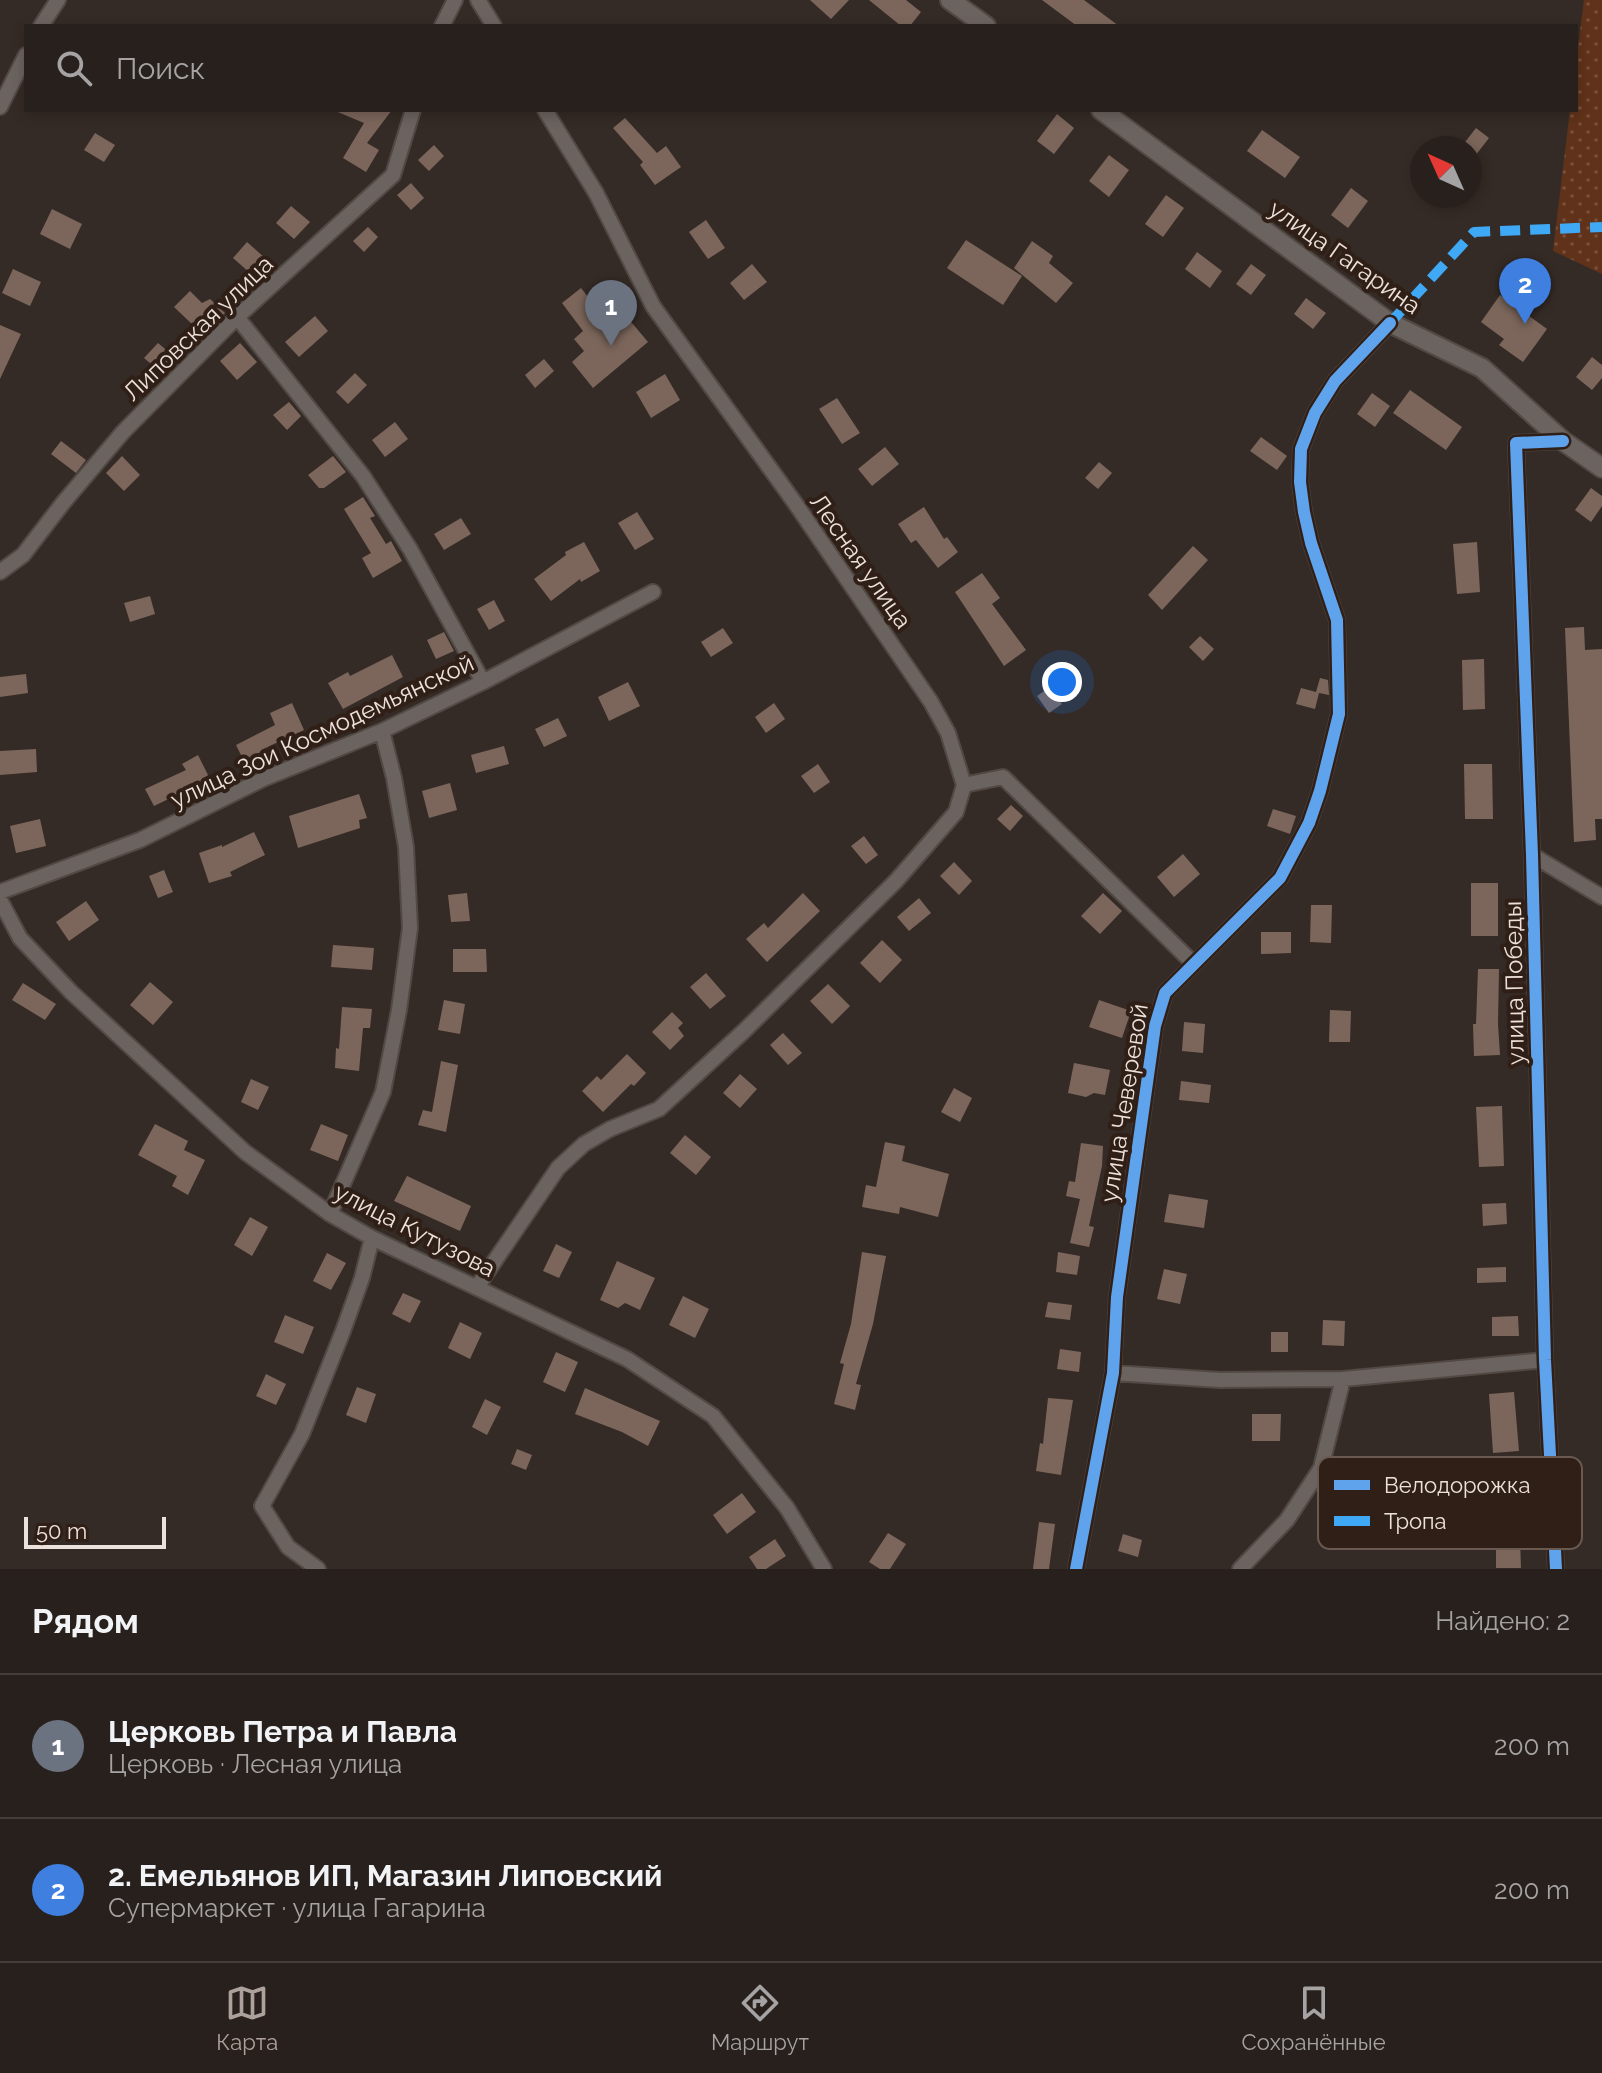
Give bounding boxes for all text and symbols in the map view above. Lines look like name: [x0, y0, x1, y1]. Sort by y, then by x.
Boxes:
search box: [24, 24, 1578, 112]
icon: search: [52, 46, 96, 90]
text: Поиск: [116, 51, 205, 86]
north arrow: [1410, 136, 1482, 208]
street label: улица Гагарина: [1264, 194, 1426, 320]
street label: Липовская улица: [117, 249, 279, 407]
pin: 2: [1499, 258, 1551, 324]
pin: 1: [585, 280, 637, 346]
street label: Лесная улица: [804, 488, 918, 634]
street label: улица Зои Космодемьянской: [166, 648, 478, 814]
your location: [1042, 662, 1082, 702]
street label: улица Победы: [1498, 901, 1530, 1065]
street label: улица Чеверевой: [1094, 1002, 1154, 1204]
street label: улица Кутузова: [330, 1177, 500, 1283]
legend: [1318, 1457, 1582, 1549]
text: Велодорожка: [1384, 1472, 1530, 1498]
text: Тропа: [1384, 1508, 1447, 1534]
scale bar: [24, 1513, 166, 1549]
text: 50 m: [36, 1518, 87, 1544]
text: Рядом: [32, 1601, 139, 1641]
text: Найдено: 2: [1435, 1606, 1570, 1636]
text: Церковь Петра и Павла: [108, 1714, 457, 1749]
text: 1: [52, 1731, 64, 1761]
text: 200 m: [1494, 1731, 1570, 1761]
text: Церковь · Лесная улица: [108, 1749, 402, 1779]
text: 2. Емельянов ИП, Магазин Липовский: [108, 1858, 662, 1893]
text: 2: [51, 1875, 65, 1905]
text: 200 m: [1494, 1875, 1570, 1905]
text: Супермаркет · улица Гагарина: [108, 1893, 486, 1923]
tab: Карта: [216, 1981, 278, 2055]
tab: Маршрут: [711, 1981, 809, 2055]
tab: Сохранённые: [1242, 1981, 1386, 2055]

